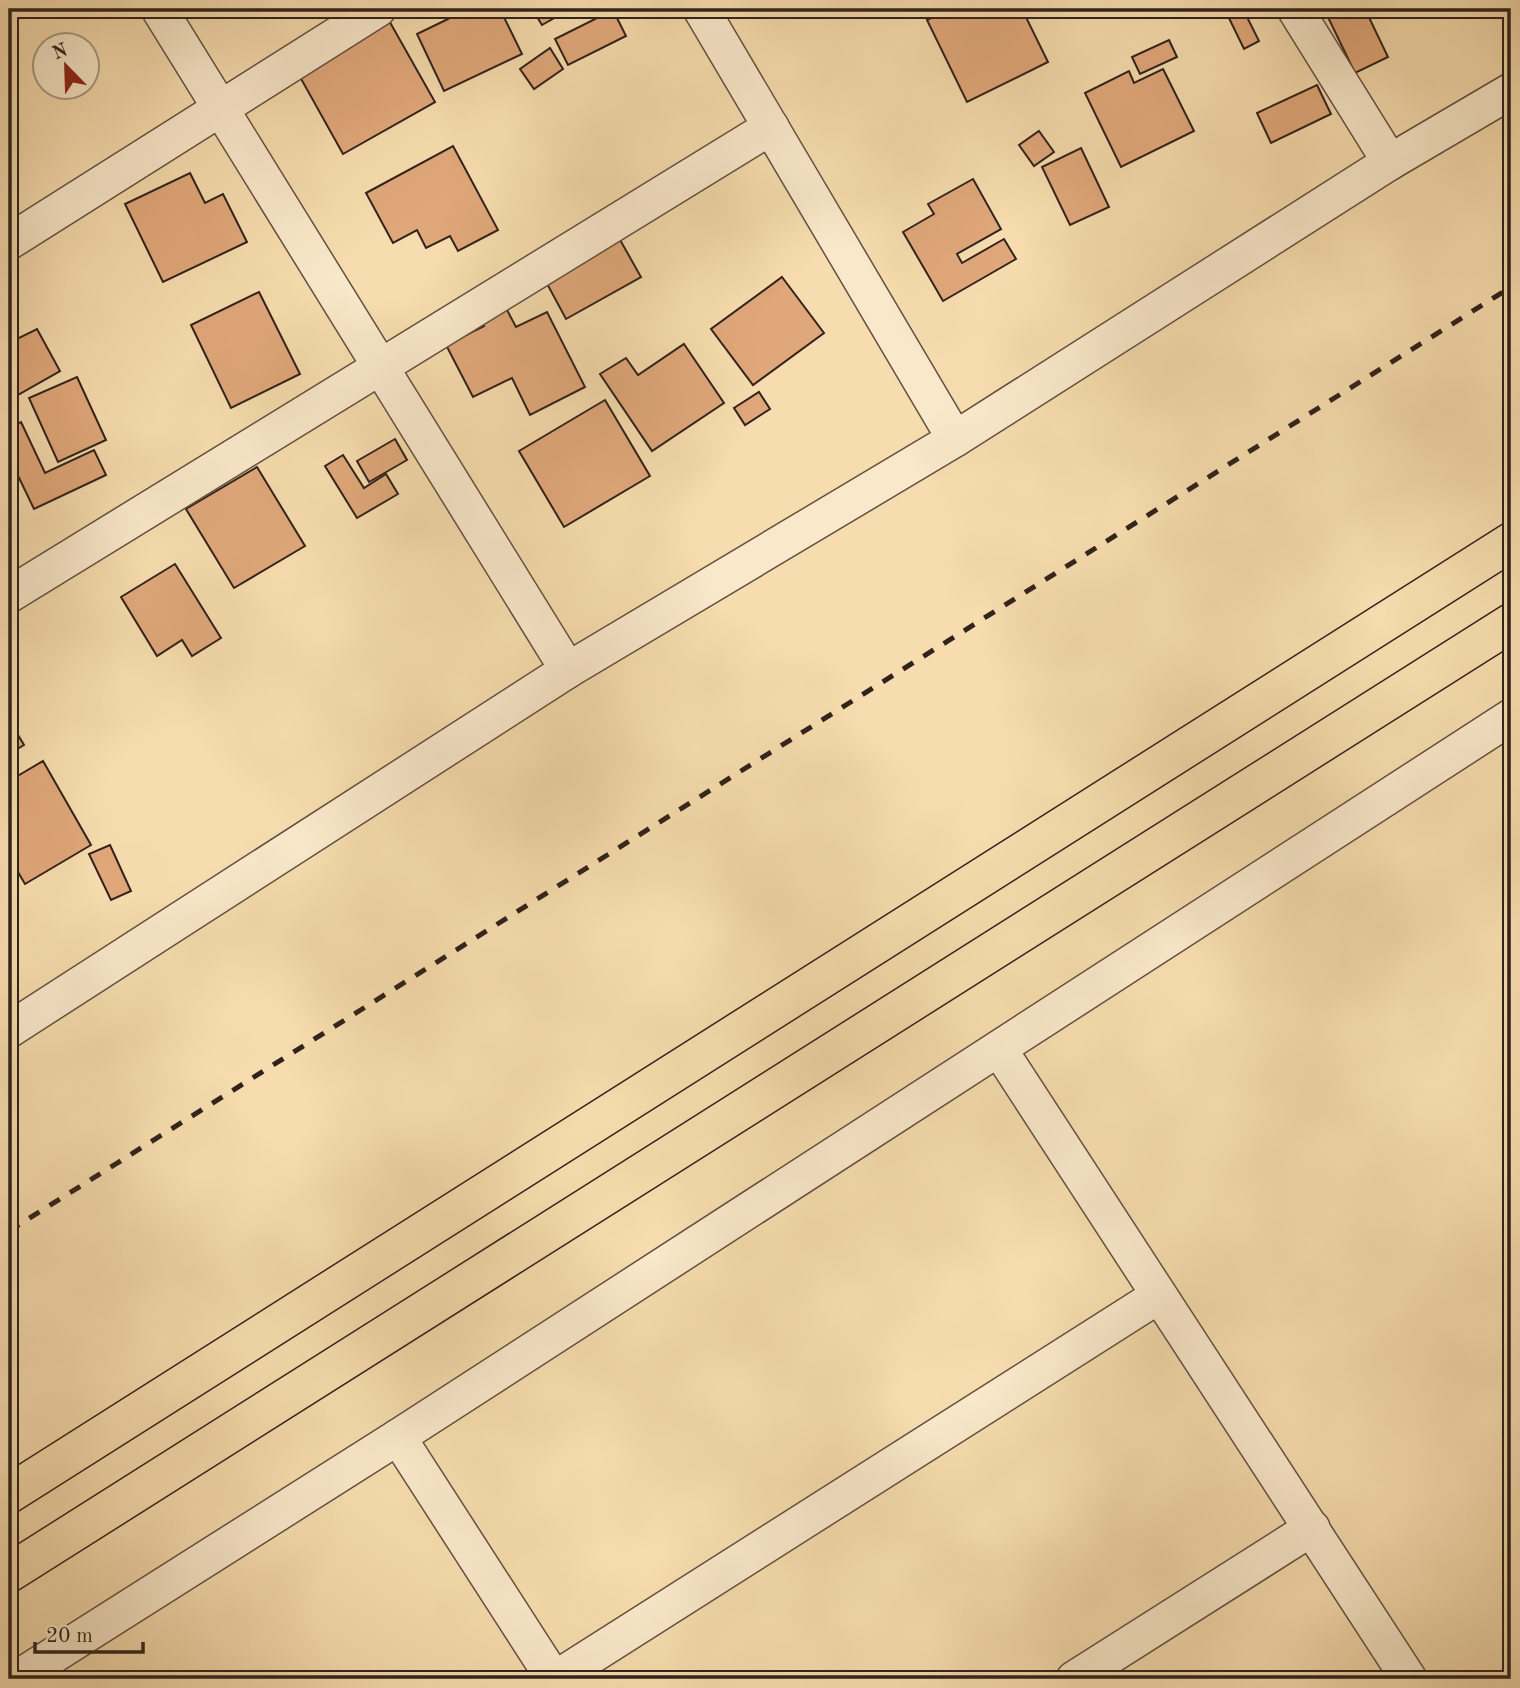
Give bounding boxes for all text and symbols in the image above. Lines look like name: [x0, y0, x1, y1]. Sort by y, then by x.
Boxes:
north arrow: [32, 32, 102, 102]
text: N: [50, 41, 71, 64]
scale bar: [35, 1611, 144, 1655]
text: 20 m: [46, 1626, 93, 1647]

